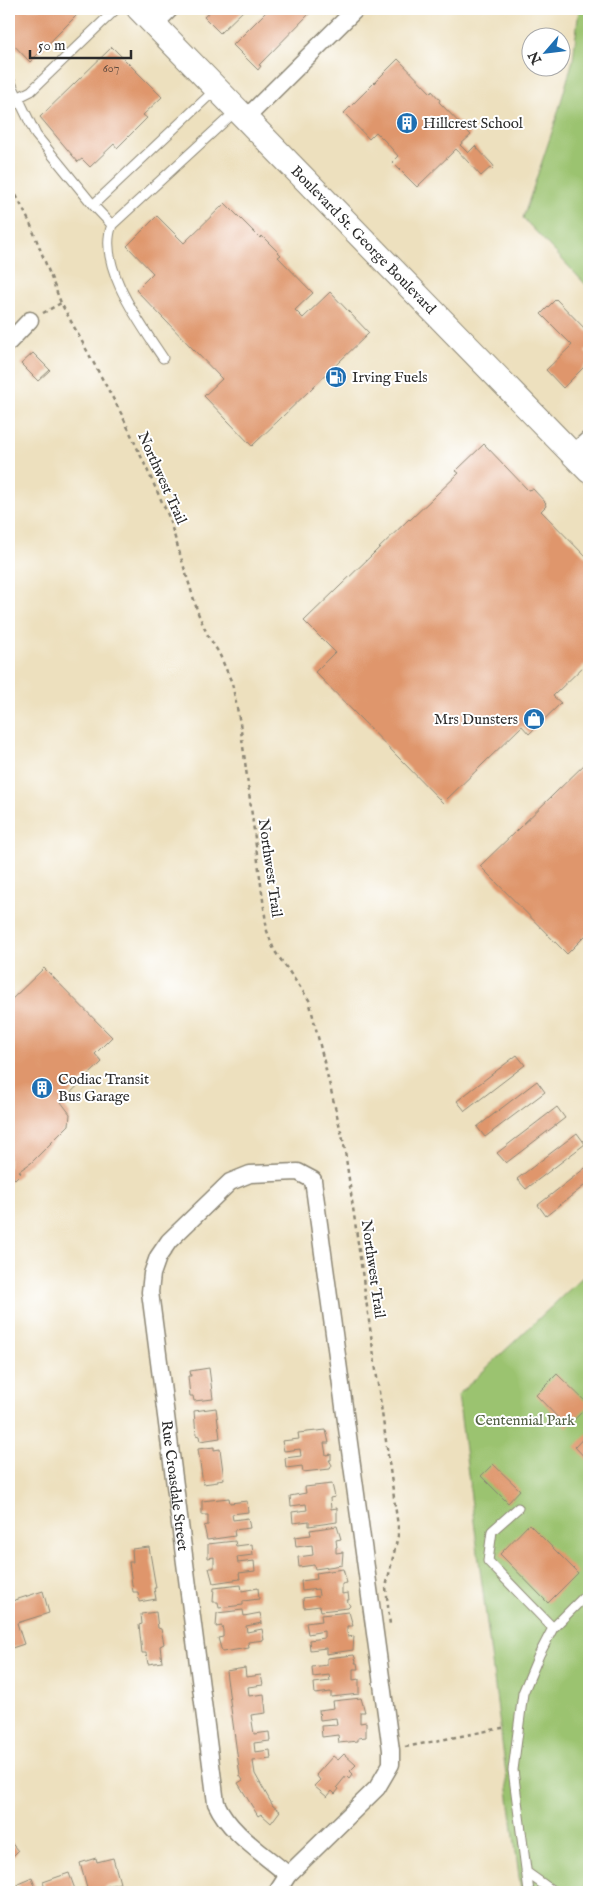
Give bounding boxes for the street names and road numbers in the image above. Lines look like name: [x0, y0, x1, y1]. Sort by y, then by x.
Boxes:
street label: Boulevard St. George Boulevard: [287, 161, 441, 319]
street label: Northwest Trail: [133, 429, 191, 528]
street label: Northwest Trail: [254, 818, 286, 919]
street label: Northwest Trail: [357, 1219, 389, 1320]
street label: Rue Croasdale Street: [157, 1419, 193, 1552]

